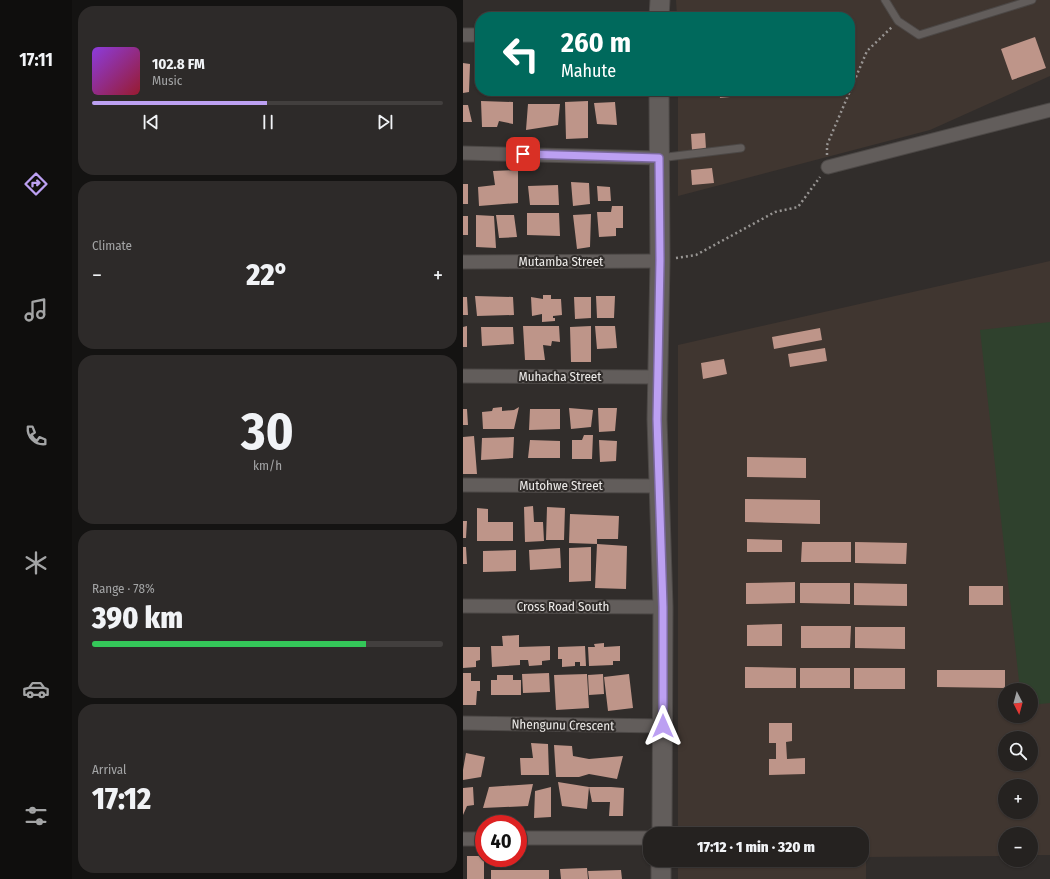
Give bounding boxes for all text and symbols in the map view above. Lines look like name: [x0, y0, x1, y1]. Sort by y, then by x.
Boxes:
text: 260 m: [561, 26, 631, 59]
icon: left: [495, 28, 547, 80]
text: 17:11: [19, 49, 53, 71]
text: 102.8 FM: [152, 55, 205, 73]
text: Mahute: [561, 60, 616, 82]
text: Music: [152, 73, 182, 88]
icon: previous: [140, 111, 162, 133]
icon: pause: [257, 111, 279, 133]
icon: next: [374, 111, 396, 133]
pin: [506, 137, 540, 171]
icon: arrive: [512, 143, 534, 165]
icon: directions: [22, 170, 50, 198]
text: Climate: [92, 238, 132, 253]
street label: Mutamba Street: [519, 254, 604, 269]
text: 22°: [246, 257, 289, 293]
text: −: [92, 262, 102, 289]
text: +: [433, 262, 443, 289]
icon: music: [22, 296, 50, 324]
street label: Muhacha Street: [518, 369, 602, 384]
text: 30: [241, 400, 294, 463]
icon: phone: [22, 422, 50, 450]
text: km/h: [253, 458, 282, 473]
street label: Mutohwe Street: [519, 478, 604, 493]
icon: climate: [22, 549, 50, 577]
text: Range · 78%: [92, 581, 155, 596]
street label: Cross Road South: [517, 599, 609, 614]
text: 390 km: [92, 600, 183, 636]
icon: car: [22, 675, 50, 703]
north arrow: [998, 683, 1038, 723]
map controls: [998, 683, 1038, 867]
position arrow: [642, 705, 684, 747]
street label: Nhengunu Crescent: [511, 717, 615, 733]
button: search: [998, 731, 1038, 771]
text: Arrival: [92, 762, 126, 777]
button: +: [998, 779, 1038, 819]
text: 17:12: [92, 781, 151, 817]
icon: filters: [22, 802, 50, 830]
speed limit sign: 40: [475, 815, 527, 867]
button: −: [998, 827, 1038, 867]
text: 17:12 · 1 min · 320 m: [697, 838, 815, 856]

